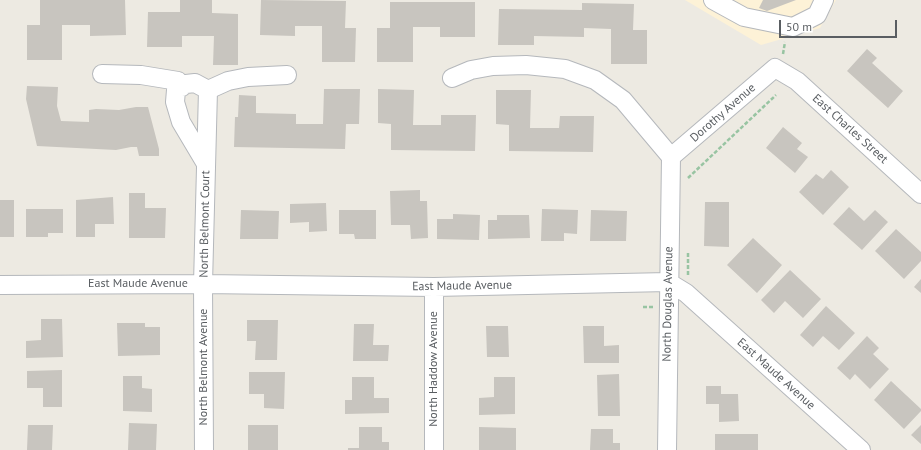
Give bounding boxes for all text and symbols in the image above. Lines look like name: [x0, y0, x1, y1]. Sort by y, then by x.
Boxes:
scale bar: [781, 12, 899, 38]
text: 50 m: [786, 19, 812, 34]
street label: Dorothy Avenue: [687, 81, 759, 145]
street label: East Charles Street: [809, 91, 891, 167]
street label: North Belmont Court: [197, 170, 213, 278]
street label: North Douglas Avenue: [660, 246, 676, 362]
street label: East Maude Avenue: [88, 277, 188, 291]
street label: East Maude Avenue: [412, 278, 512, 294]
street label: North Belmont Avenue: [197, 309, 211, 425]
street label: North Haddow Avenue: [427, 311, 441, 427]
street label: East Maude Avenue: [734, 335, 818, 413]

